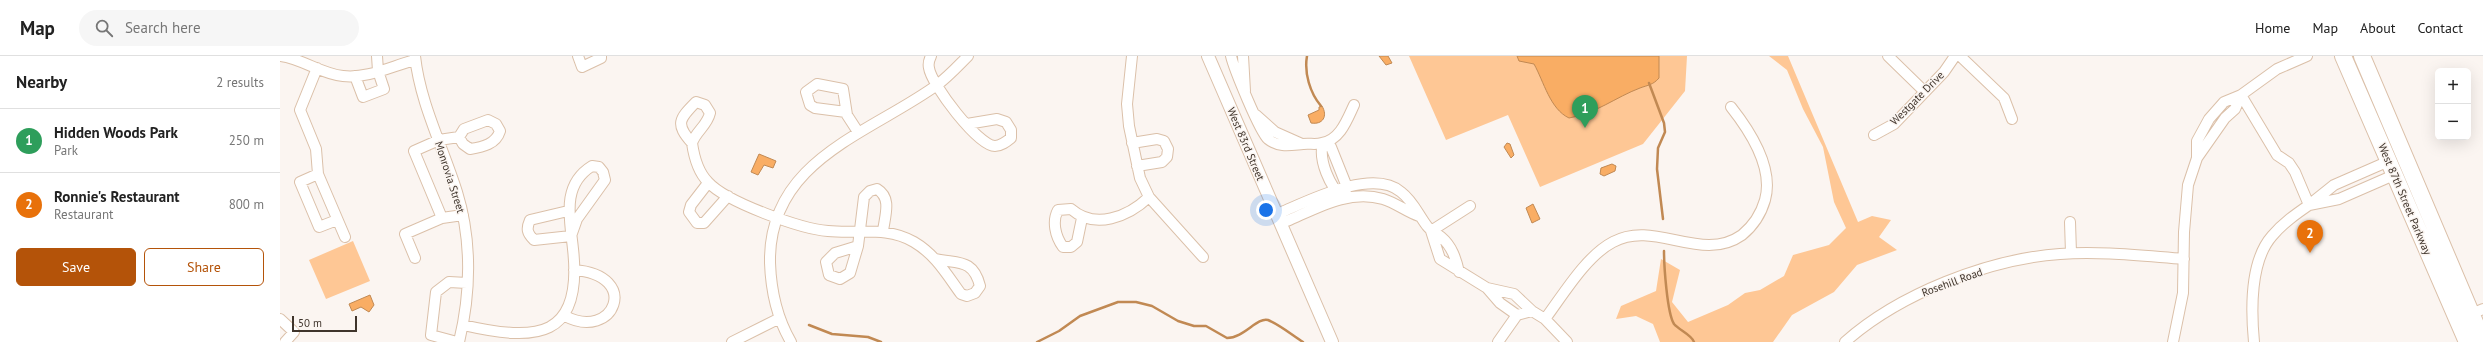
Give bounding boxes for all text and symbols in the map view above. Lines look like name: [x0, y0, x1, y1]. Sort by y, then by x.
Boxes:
search box: [79, 10, 359, 46]
text: Map: [20, 16, 55, 40]
icon: search: [93, 17, 115, 39]
text: Search here: [125, 18, 201, 37]
text: Home: [2255, 19, 2290, 37]
text: Map: [2312, 19, 2338, 37]
text: About: [2360, 19, 2396, 37]
text: Contact: [2418, 19, 2463, 37]
street label: Westgate Drive: [1887, 68, 1947, 128]
map controls: [2435, 68, 2471, 140]
button: +: [2435, 68, 2471, 104]
text: Nearby: [16, 71, 67, 93]
text: 2 results: [216, 74, 264, 91]
pin: 1: [1572, 95, 1598, 128]
button: −: [2435, 104, 2471, 140]
street label: West 83rd Street: [1224, 105, 1268, 183]
text: Hidden Woods Park: [54, 123, 178, 142]
text: 1: [25, 132, 33, 149]
text: 250 m: [229, 132, 264, 149]
street label: Monrovia Street: [432, 139, 468, 215]
street label: West 87th Street Parkway: [2375, 141, 2435, 258]
text: Park: [54, 142, 78, 159]
text: Ronnie's Restaurant: [54, 187, 180, 206]
text: 2: [25, 196, 33, 213]
text: 800 m: [229, 196, 264, 213]
your location: [1256, 200, 1276, 220]
text: Restaurant: [54, 206, 113, 223]
pin: 2: [2297, 220, 2323, 253]
button: Save: [16, 248, 136, 286]
button: Share: [144, 248, 264, 286]
street label: Rosehill Road: [1920, 264, 1984, 299]
scale bar: [292, 314, 357, 333]
text: 50 m: [298, 316, 322, 330]

